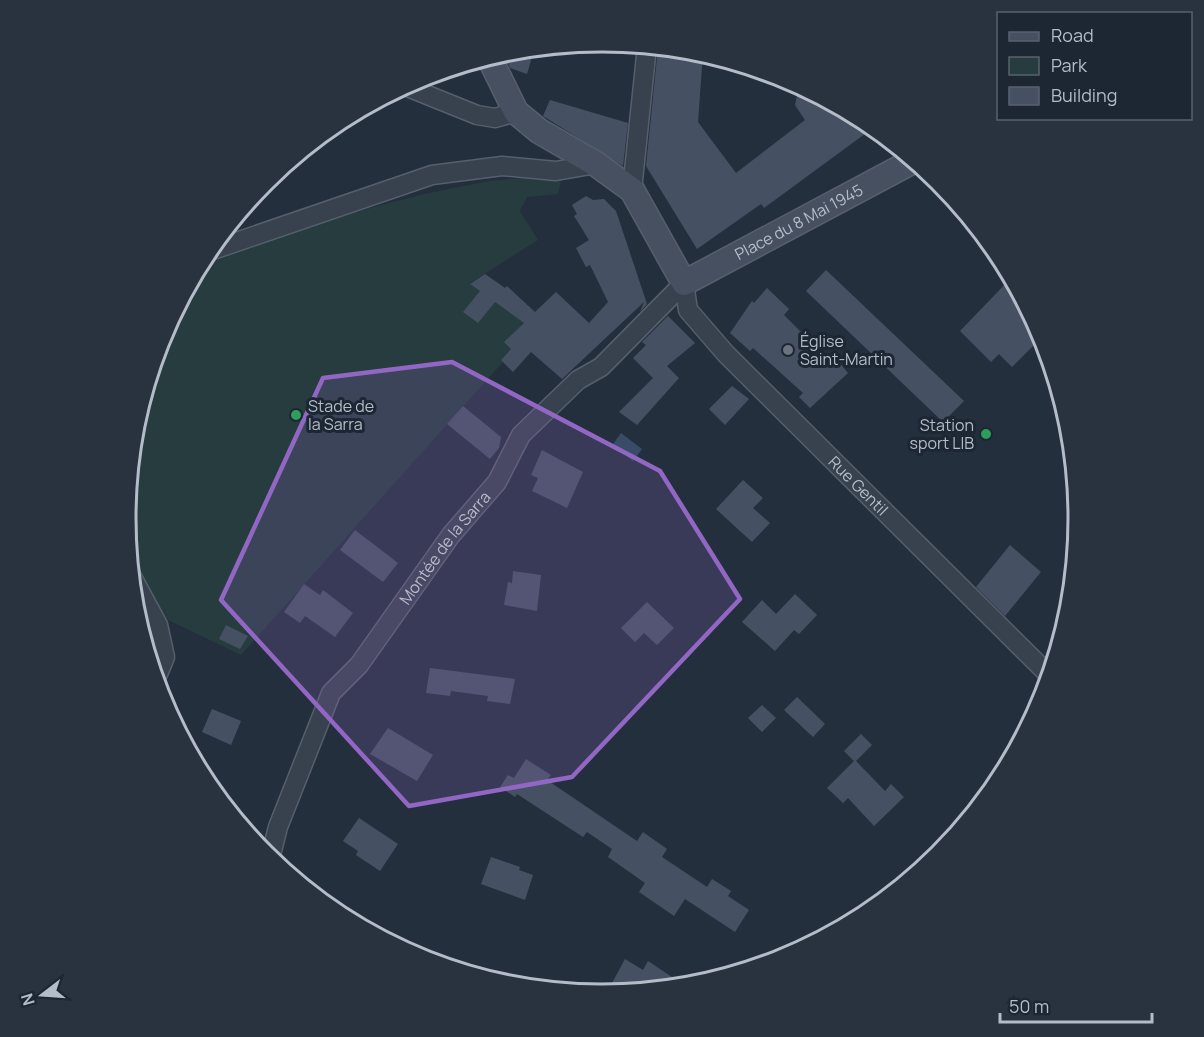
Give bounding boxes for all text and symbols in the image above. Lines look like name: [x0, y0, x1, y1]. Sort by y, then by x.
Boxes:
legend: [997, 12, 1192, 120]
text: Road: [1051, 23, 1094, 47]
text: Park: [1051, 53, 1088, 77]
text: Building: [1051, 83, 1117, 107]
street label: Place du 8 Mai 1945: [731, 179, 867, 265]
place label: Église Saint-Martin: [800, 330, 893, 370]
marker: Église Saint-Martin: [781, 343, 795, 357]
place label: Stade de la Sarra: [308, 395, 374, 435]
marker: Stade de la Sarra: [289, 408, 303, 422]
place label: Station sport LIB: [910, 414, 974, 454]
marker: Station sport LIB: [979, 427, 993, 441]
street label: Rue Gentil: [824, 451, 893, 520]
street label: Montée de la Sarra: [394, 486, 495, 609]
north arrow: [12, 965, 72, 1025]
scale bar: [1000, 986, 1152, 1024]
text: N: [15, 991, 40, 1008]
text: 50 m: [1009, 994, 1049, 1018]

